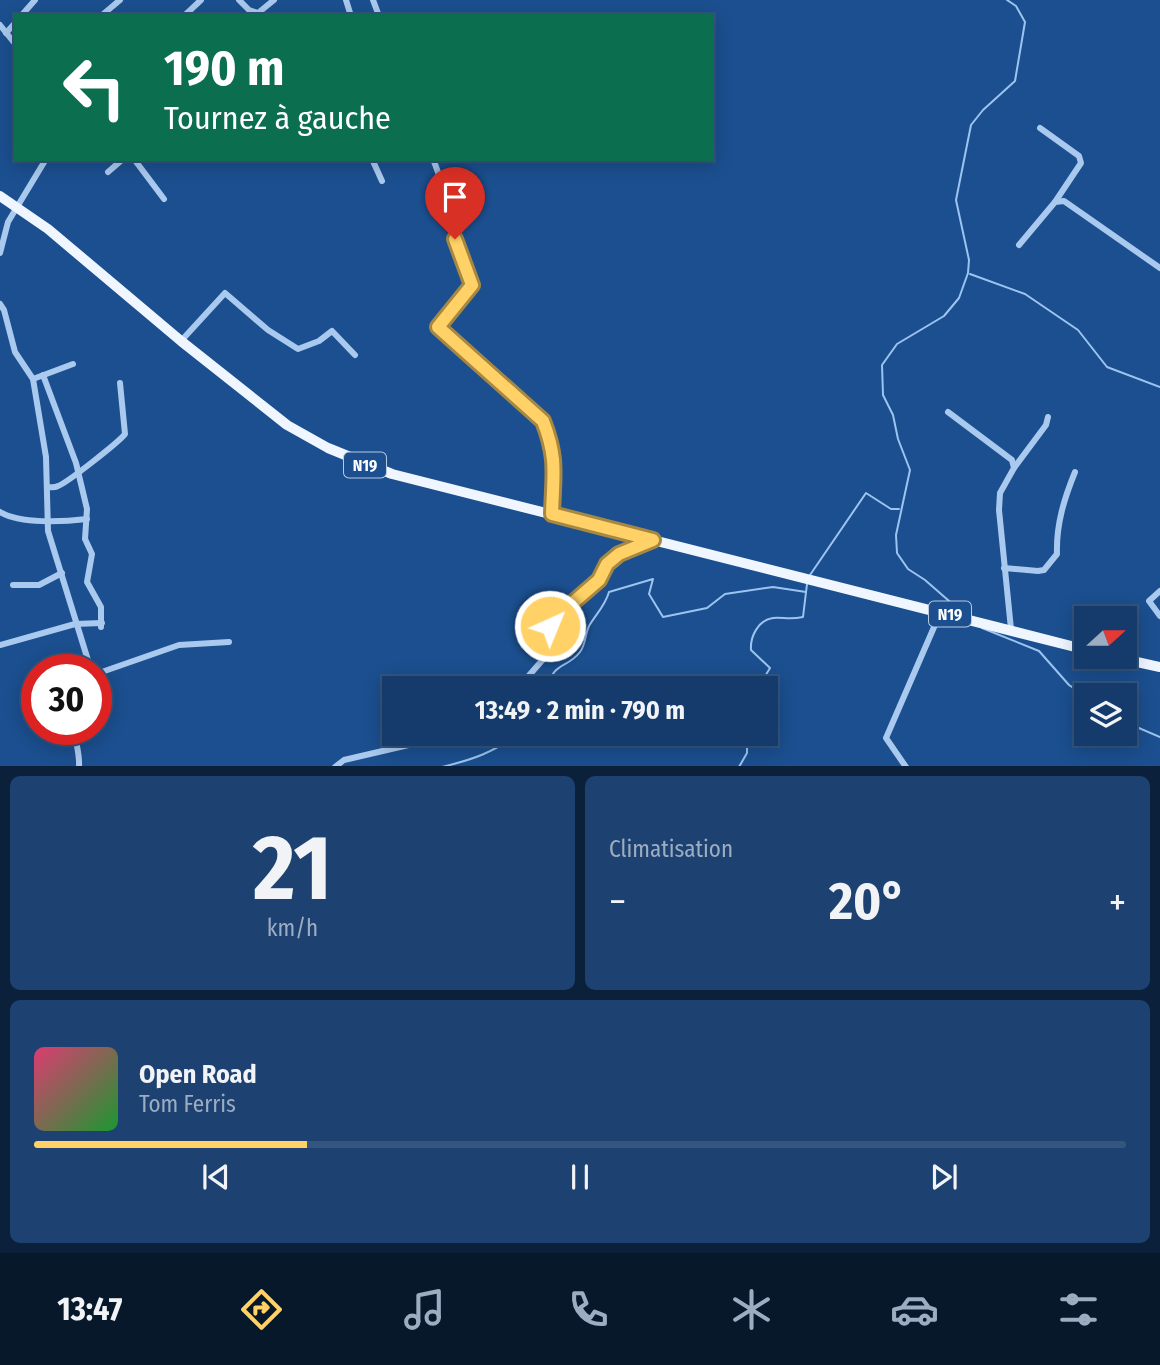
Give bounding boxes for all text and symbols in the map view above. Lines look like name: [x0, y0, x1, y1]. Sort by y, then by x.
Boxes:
text: 190 m: [164, 39, 284, 98]
icon: left: [49, 42, 140, 133]
text: Tournez à gauche: [164, 99, 391, 137]
pin: [425, 167, 485, 239]
icon: arrive: [436, 178, 474, 216]
road number: N19: [344, 452, 386, 478]
position arrow: [513, 589, 587, 663]
road number: N19: [929, 601, 971, 626]
north arrow: [1074, 606, 1138, 668]
map controls: [1074, 606, 1137, 746]
speed limit sign: 30: [21, 654, 112, 745]
button: layers: [1074, 683, 1137, 746]
text: 13:49 · 2 min · 790 m: [475, 695, 685, 726]
text: 21: [253, 814, 332, 923]
text: Climatisation: [609, 835, 733, 863]
text: 20°: [829, 870, 906, 933]
text: −: [609, 879, 626, 925]
text: +: [1109, 879, 1126, 925]
text: km/h: [267, 914, 318, 942]
text: Open Road: [139, 1059, 257, 1090]
text: Tom Ferris: [139, 1090, 236, 1118]
icon: previous: [197, 1158, 235, 1196]
icon: pause: [561, 1158, 599, 1196]
icon: next: [925, 1158, 963, 1196]
icon: directions: [237, 1285, 286, 1334]
icon: music: [400, 1285, 449, 1334]
icon: phone: [564, 1285, 613, 1334]
icon: climate: [727, 1285, 776, 1334]
icon: car: [890, 1285, 939, 1334]
icon: filters: [1054, 1285, 1103, 1334]
text: 13:47: [57, 1290, 122, 1328]

